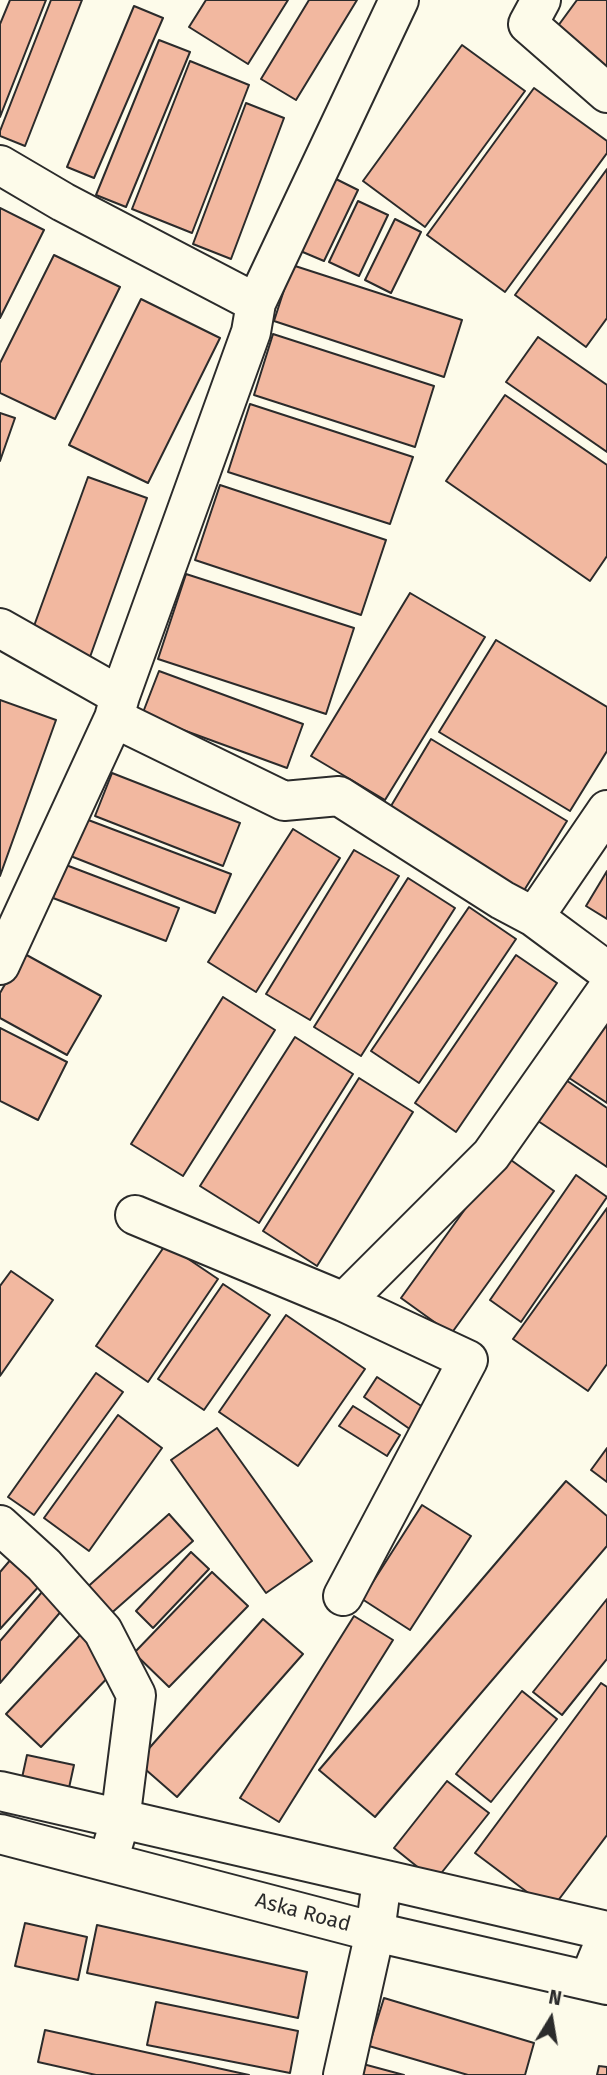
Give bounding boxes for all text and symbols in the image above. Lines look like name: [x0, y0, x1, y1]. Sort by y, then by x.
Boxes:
street label: Aska Road: [253, 1888, 353, 1938]
north arrow: [516, 1984, 586, 2054]
text: N: [547, 1985, 563, 2010]

